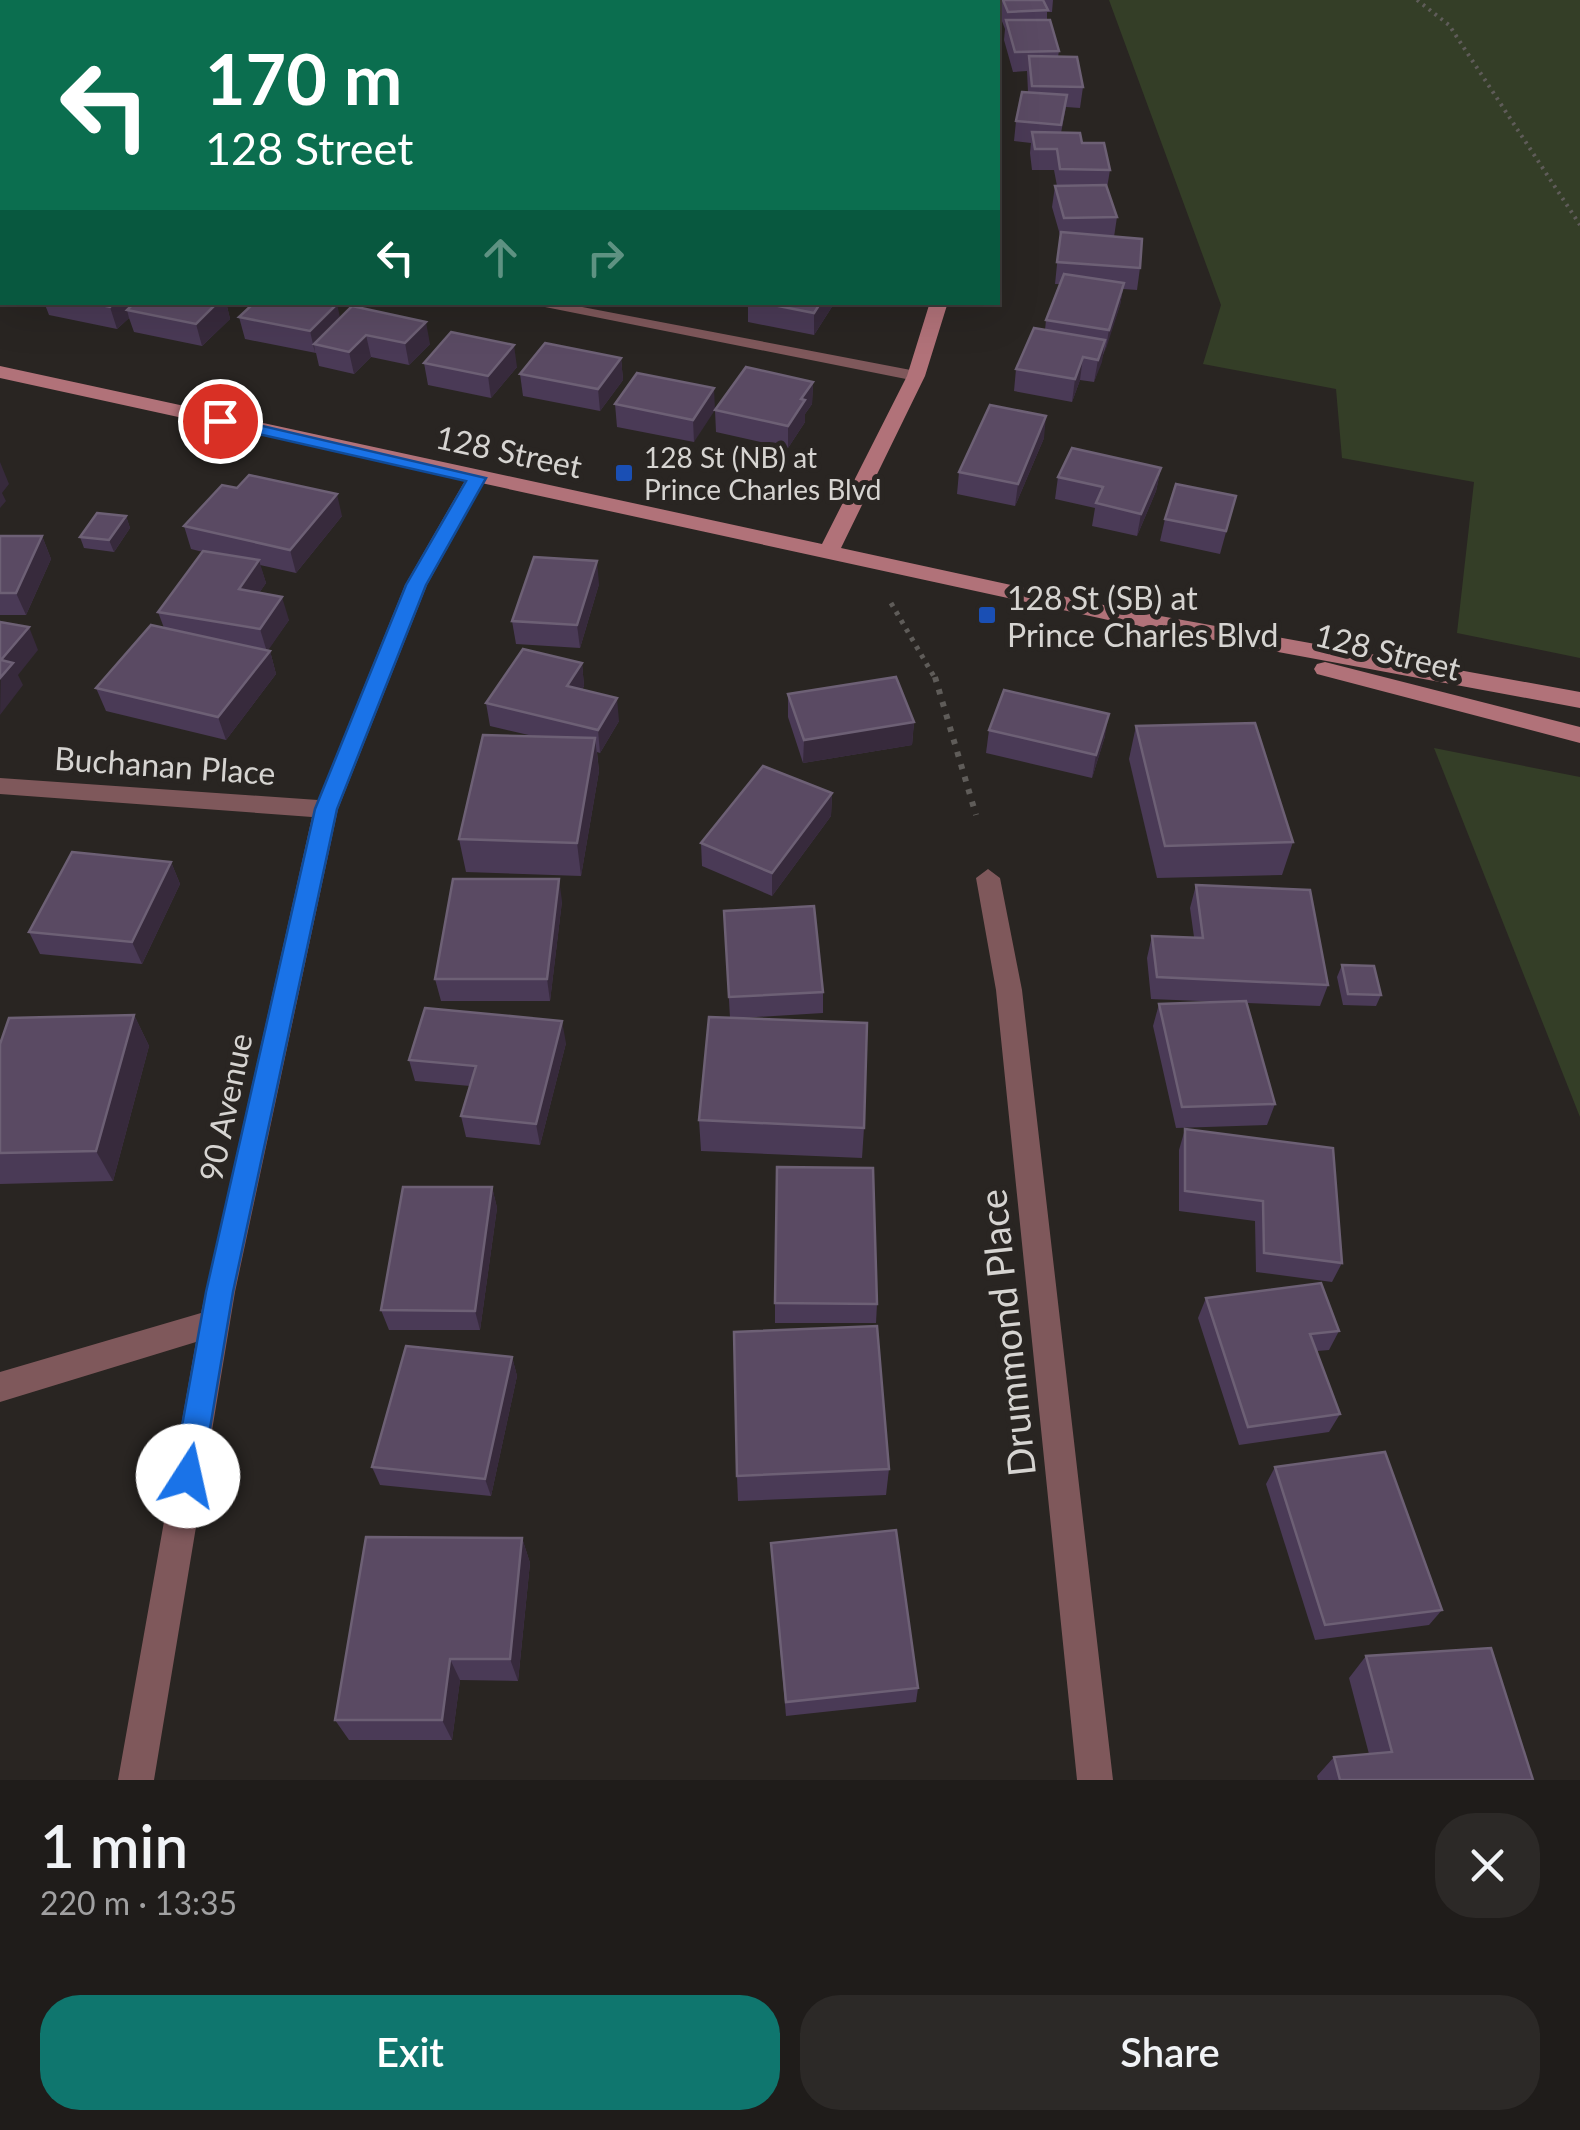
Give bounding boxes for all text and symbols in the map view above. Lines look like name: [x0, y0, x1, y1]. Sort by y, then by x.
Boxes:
text: 170 m: [205, 36, 402, 120]
icon: left: [40, 40, 170, 170]
text: 128 Street: [205, 121, 413, 175]
icon: left: [368, 230, 423, 285]
icon: ahead: [473, 230, 528, 285]
icon: right: [578, 230, 633, 285]
pin: [178, 379, 263, 464]
icon: arrive: [193, 394, 248, 449]
street label: 128 Street: [432, 417, 586, 486]
place label: 128 St (NB) at Prince Charles Blvd: [644, 440, 881, 506]
marker: 128 St (NB) at Prince Charles Blvd: [613, 462, 635, 484]
place label: 128 St (SB) at Prince Charles Blvd: [1007, 578, 1278, 654]
marker: 128 St (SB) at Prince Charles Blvd: [976, 604, 998, 626]
street label: 128 Street: [1311, 614, 1465, 688]
street label: Buchanan Place: [53, 738, 277, 792]
street label: 90 Avenue: [190, 1029, 260, 1185]
street label: Drummond Place: [968, 1187, 1044, 1479]
position arrow: [136, 1424, 240, 1528]
text: 1 min: [40, 1809, 188, 1881]
button: close: [1435, 1813, 1540, 1918]
text: 220 m · 13:35: [40, 1883, 237, 1922]
button: Exit: [40, 1995, 780, 2110]
button: Share: [800, 1995, 1540, 2110]

